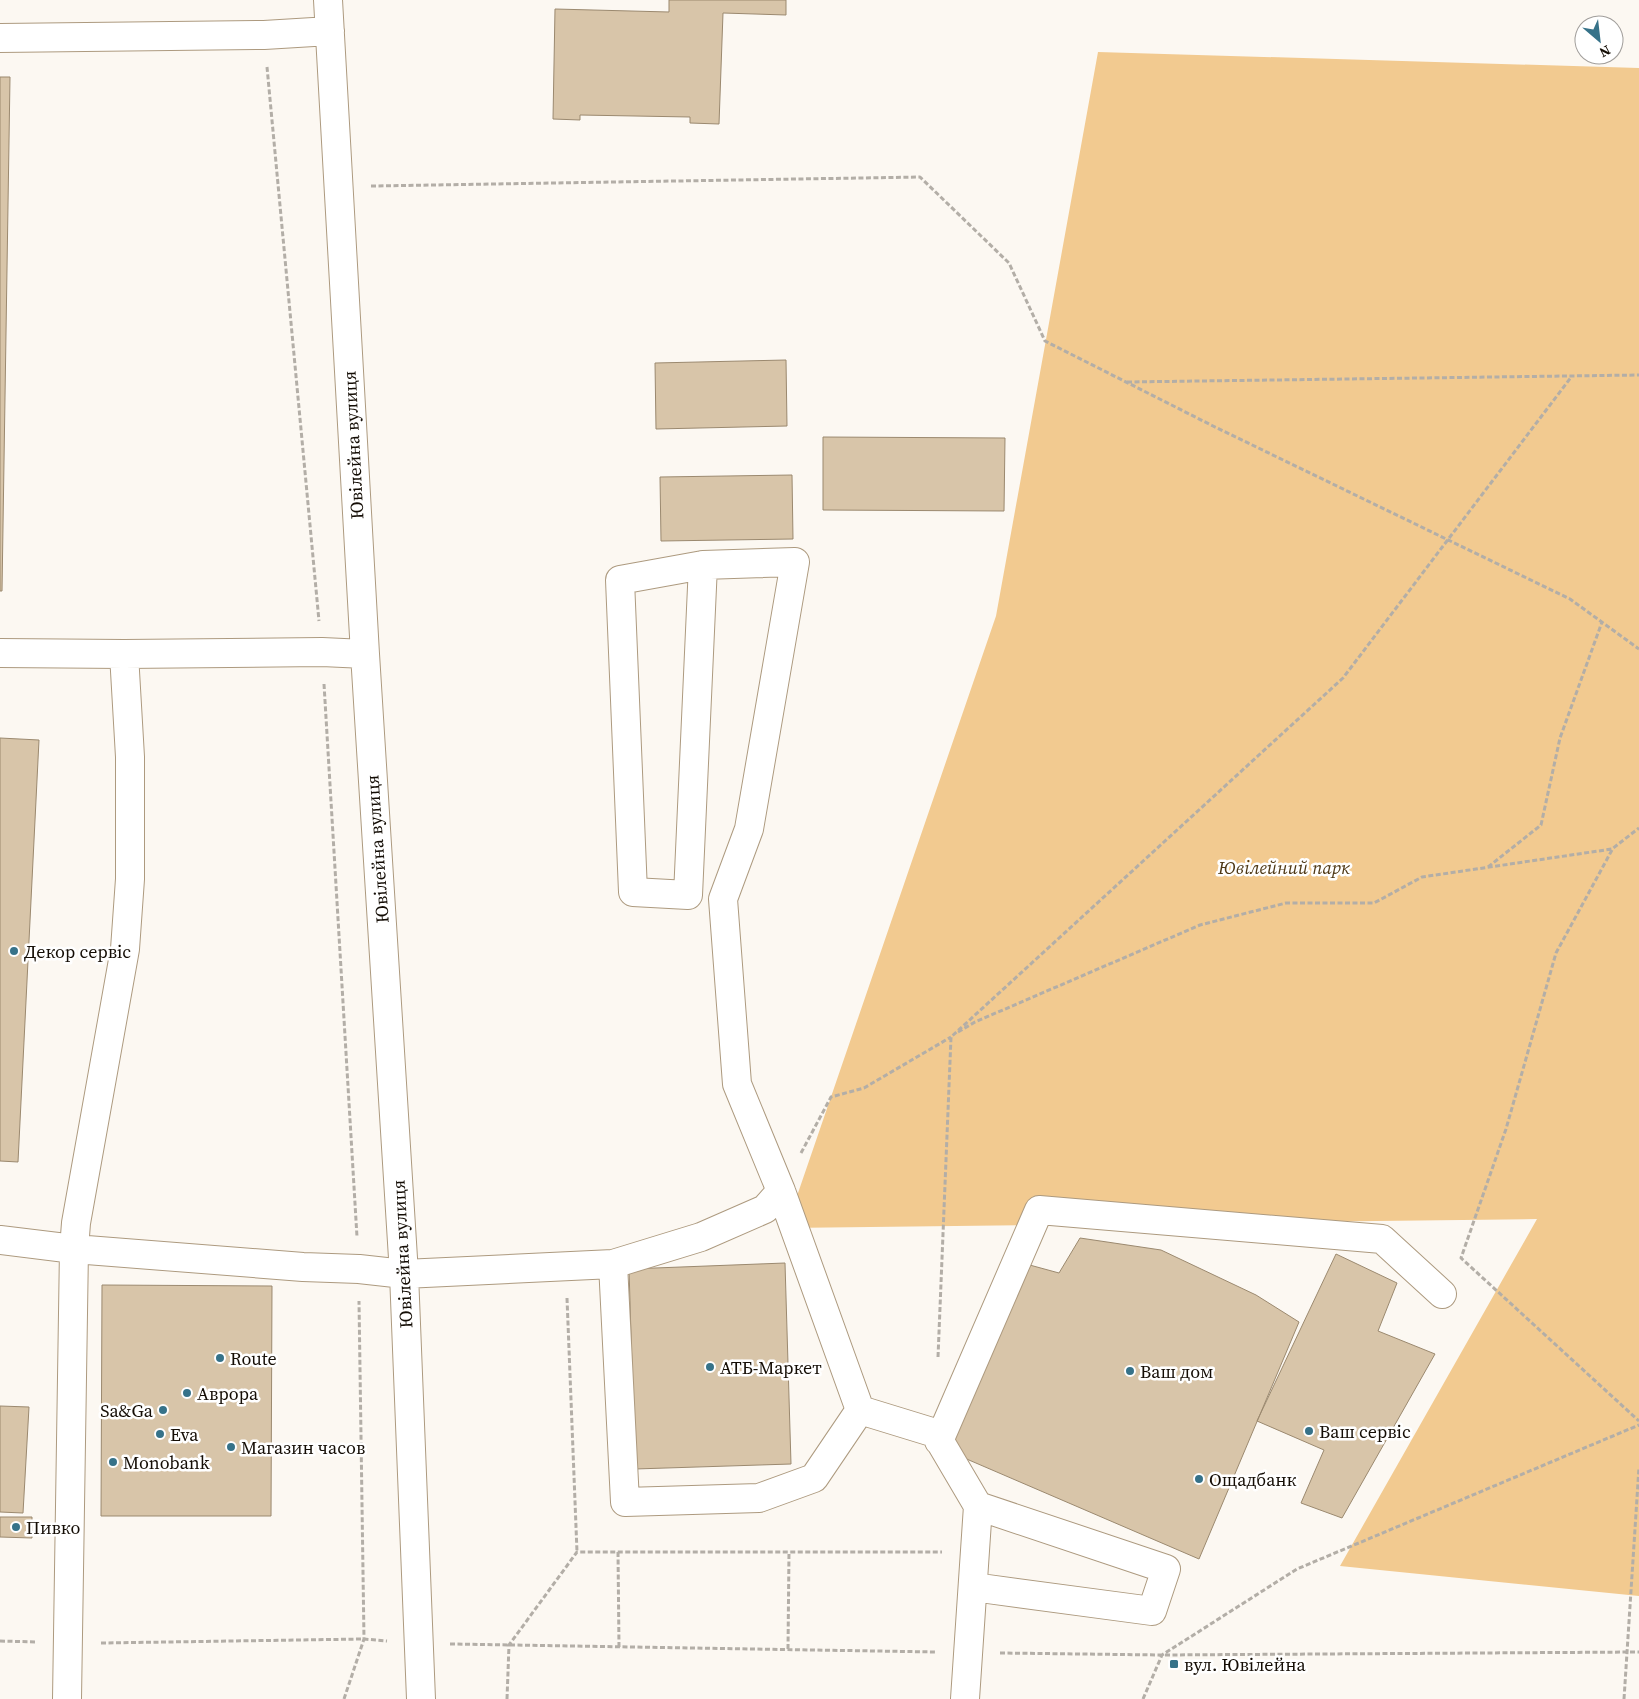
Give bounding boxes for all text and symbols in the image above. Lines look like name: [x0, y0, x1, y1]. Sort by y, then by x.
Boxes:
north arrow: [1574, 15, 1624, 65]
text: N: [1596, 40, 1614, 63]
street label: Ювілейна вулиця: [337, 370, 369, 520]
street label: Ювілейна вулиця: [359, 774, 395, 924]
park label: Ювілейний парк: [1217, 855, 1350, 880]
place label: Декор сервіс: [24, 939, 131, 964]
marker: Декор сервіс: [8, 945, 20, 957]
street label: Ювілейна вулиця: [386, 1179, 418, 1329]
place label: Route: [230, 1346, 277, 1371]
marker: Route: [214, 1352, 226, 1364]
place label: АТБ-Маркет: [720, 1355, 822, 1380]
place label: Ваш дом: [1140, 1359, 1213, 1384]
marker: АТБ-Маркет: [704, 1361, 716, 1373]
marker: Ваш дом: [1124, 1365, 1136, 1377]
place label: Аврора: [197, 1381, 259, 1406]
marker: Аврора: [181, 1387, 193, 1399]
place label: Sa&Ga: [100, 1398, 154, 1423]
marker: Sa&Ga: [157, 1404, 169, 1416]
place label: Ваш сервіс: [1319, 1419, 1411, 1444]
place label: Eva: [170, 1422, 199, 1447]
marker: Ваш сервіс: [1303, 1425, 1315, 1437]
marker: Eva: [154, 1428, 166, 1440]
place label: Магазин часов: [241, 1435, 365, 1460]
marker: Магазин часов: [225, 1441, 237, 1453]
place label: Monobank: [123, 1450, 210, 1475]
marker: Monobank: [107, 1456, 119, 1468]
place label: Ощадбанк: [1209, 1467, 1297, 1492]
marker: Ощадбанк: [1193, 1473, 1205, 1485]
place label: Пивко: [26, 1515, 80, 1540]
marker: Пивко: [10, 1521, 22, 1533]
place label: вул. Ювілейна: [1184, 1652, 1307, 1677]
marker: вул. Ювілейна: [1168, 1658, 1180, 1670]

